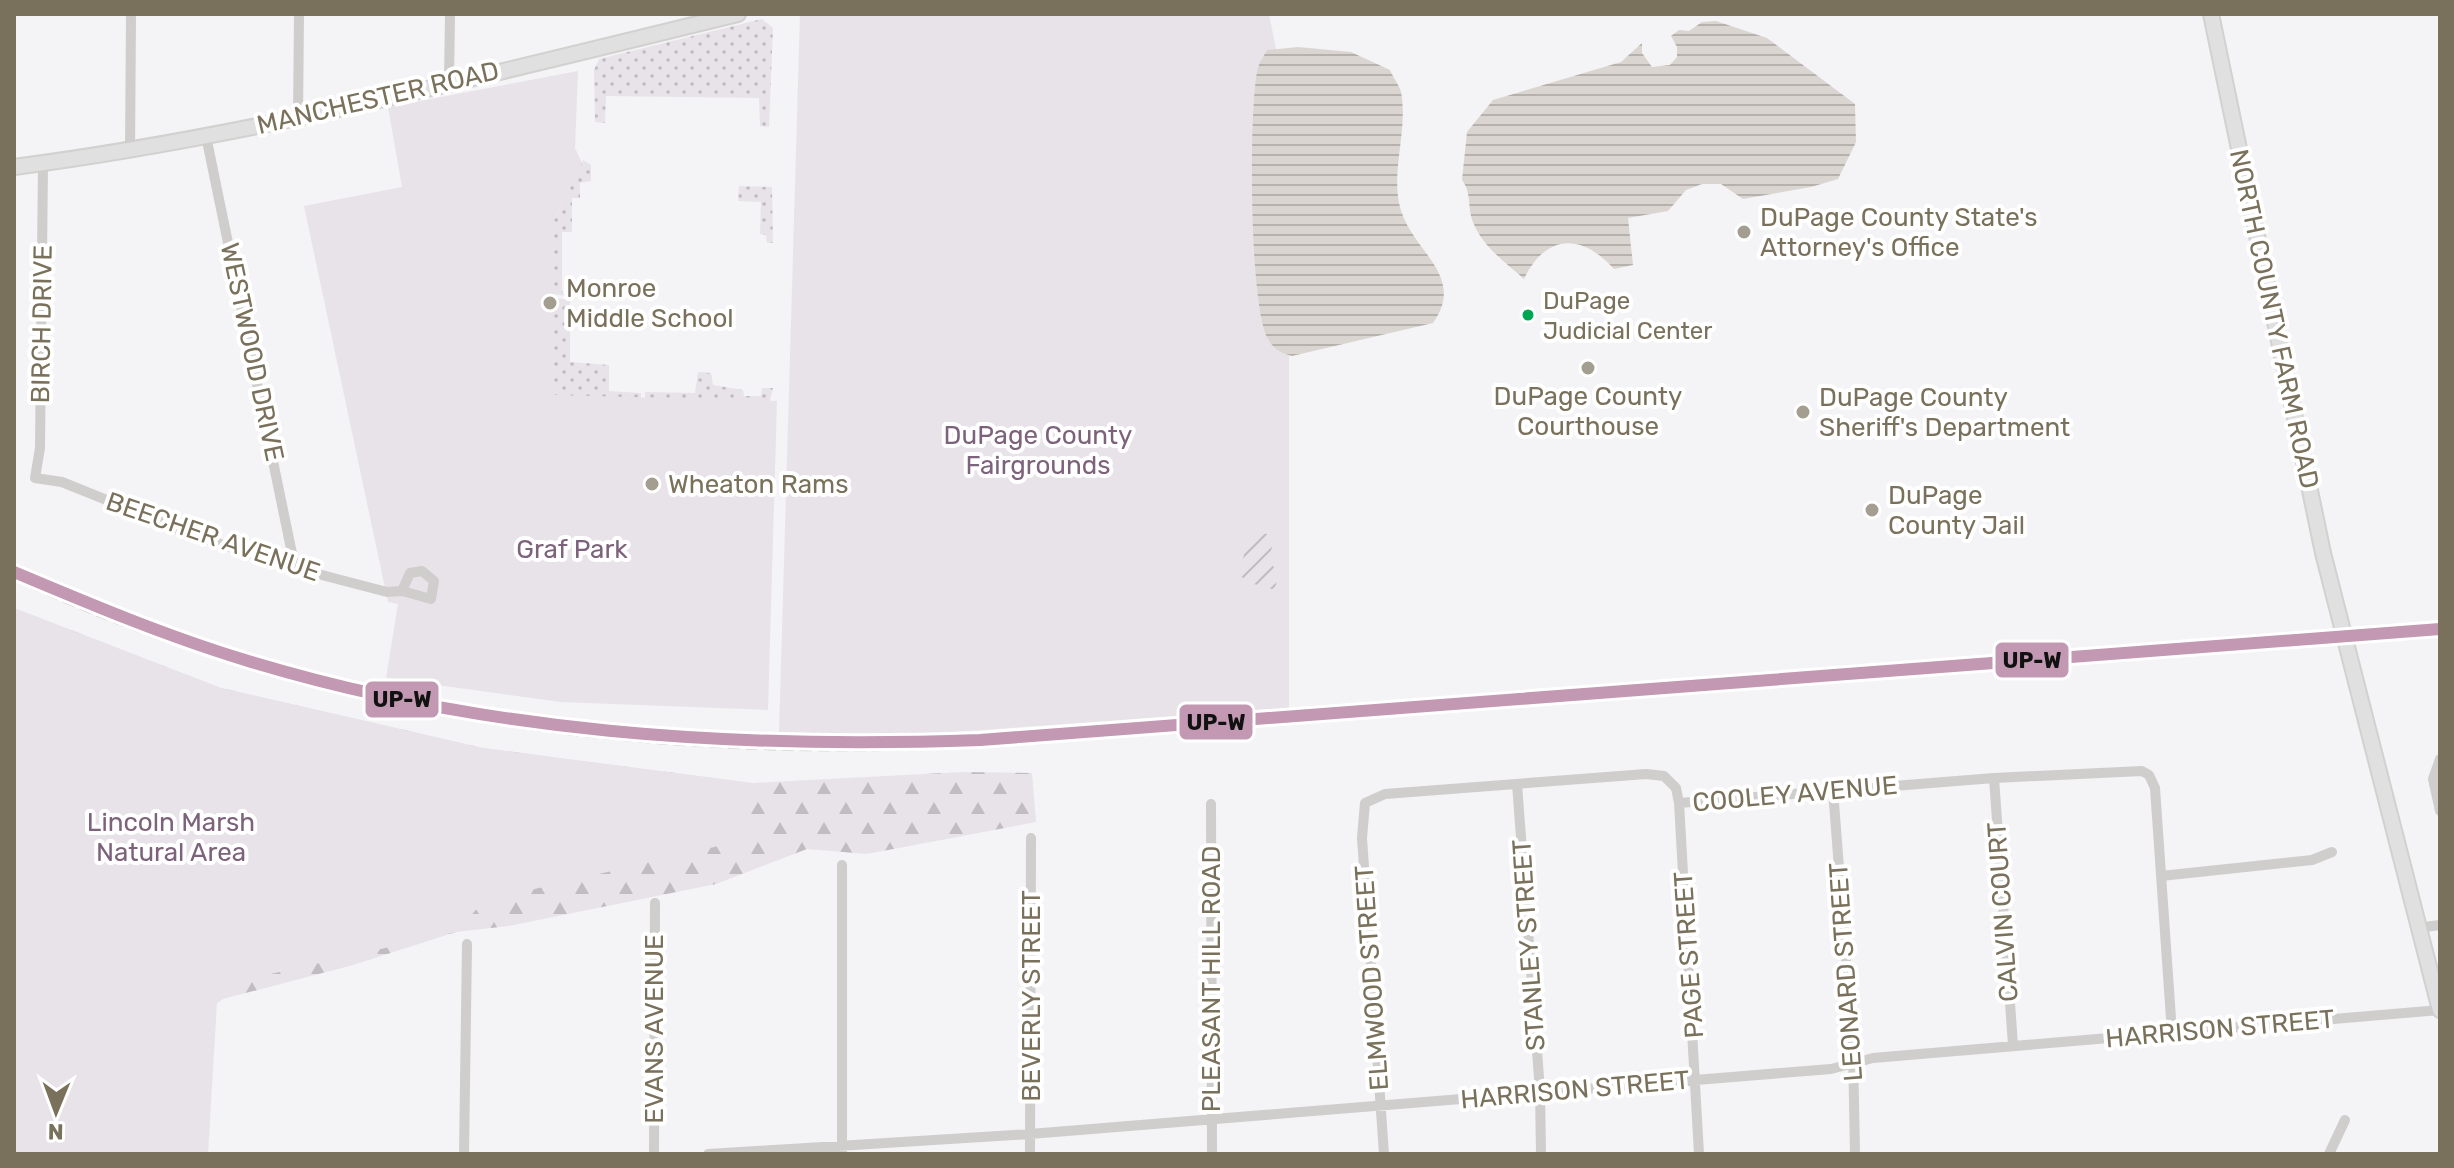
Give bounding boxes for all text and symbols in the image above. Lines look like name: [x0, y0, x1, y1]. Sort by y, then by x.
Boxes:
street label: MANCHESTER ROAD: [254, 55, 502, 141]
street label: NORTH COUNTY FARM ROAD: [2223, 146, 2325, 492]
place label: DuPage County State's Attorney's Office: [1760, 202, 2037, 263]
marker: DuPage County State's Attorney's Office: [1735, 223, 1753, 241]
street label: WESTWOOD DRIVE: [214, 240, 290, 464]
street label: BIRCH DRIVE: [25, 244, 59, 404]
place label: Monroe Middle School: [566, 273, 734, 334]
place label: DuPage Judicial Center: [1543, 287, 1712, 345]
marker: Monroe Middle School: [541, 294, 559, 312]
marker: DuPage Judicial Center: [1520, 307, 1536, 323]
marker: DuPage County Courthouse: [1579, 359, 1597, 377]
place label: DuPage County Courthouse: [1494, 381, 1682, 442]
place label: DuPage County Sheriff's Department: [1819, 382, 2070, 443]
marker: DuPage County Sheriff's Department: [1794, 403, 1812, 421]
park label: DuPage County Fairgrounds: [944, 420, 1132, 481]
place label: Wheaton Rams: [668, 469, 848, 500]
marker: Wheaton Rams: [643, 475, 661, 493]
place label: DuPage County Jail: [1888, 480, 2025, 541]
street label: BEECHER AVENUE: [102, 486, 324, 588]
marker: DuPage County Jail: [1863, 501, 1881, 519]
park label: Graf Park: [516, 534, 628, 565]
line badge: UP-W: [1994, 641, 2070, 679]
text: UP-W: [2002, 647, 2062, 674]
line badge: UP-W: [364, 680, 440, 719]
text: UP-W: [372, 686, 432, 713]
line badge: UP-W: [1178, 703, 1254, 741]
text: UP-W: [1186, 709, 1246, 736]
street label: COOLEY AVENUE: [1691, 770, 1899, 818]
park label: Lincoln Marsh Natural Area: [87, 807, 255, 868]
street label: CALVIN COURT: [1981, 821, 2025, 1003]
street label: STANLEY STREET: [1506, 838, 1552, 1052]
street label: PLEASANT HILL ROAD: [1196, 846, 1227, 1112]
street label: LEONARD STREET: [1823, 862, 1869, 1082]
street label: ELMWOOD STREET: [1349, 864, 1395, 1092]
street label: PAGE STREET: [1668, 871, 1710, 1039]
street label: BEVERLY STREET: [1016, 890, 1047, 1102]
street label: EVANS AVENUE: [639, 934, 670, 1124]
street label: HARRISON STREET: [2104, 1004, 2336, 1054]
street label: HARRISON STREET: [1459, 1065, 1691, 1115]
north arrow: [16, 1072, 96, 1152]
text: N: [48, 1118, 64, 1145]

